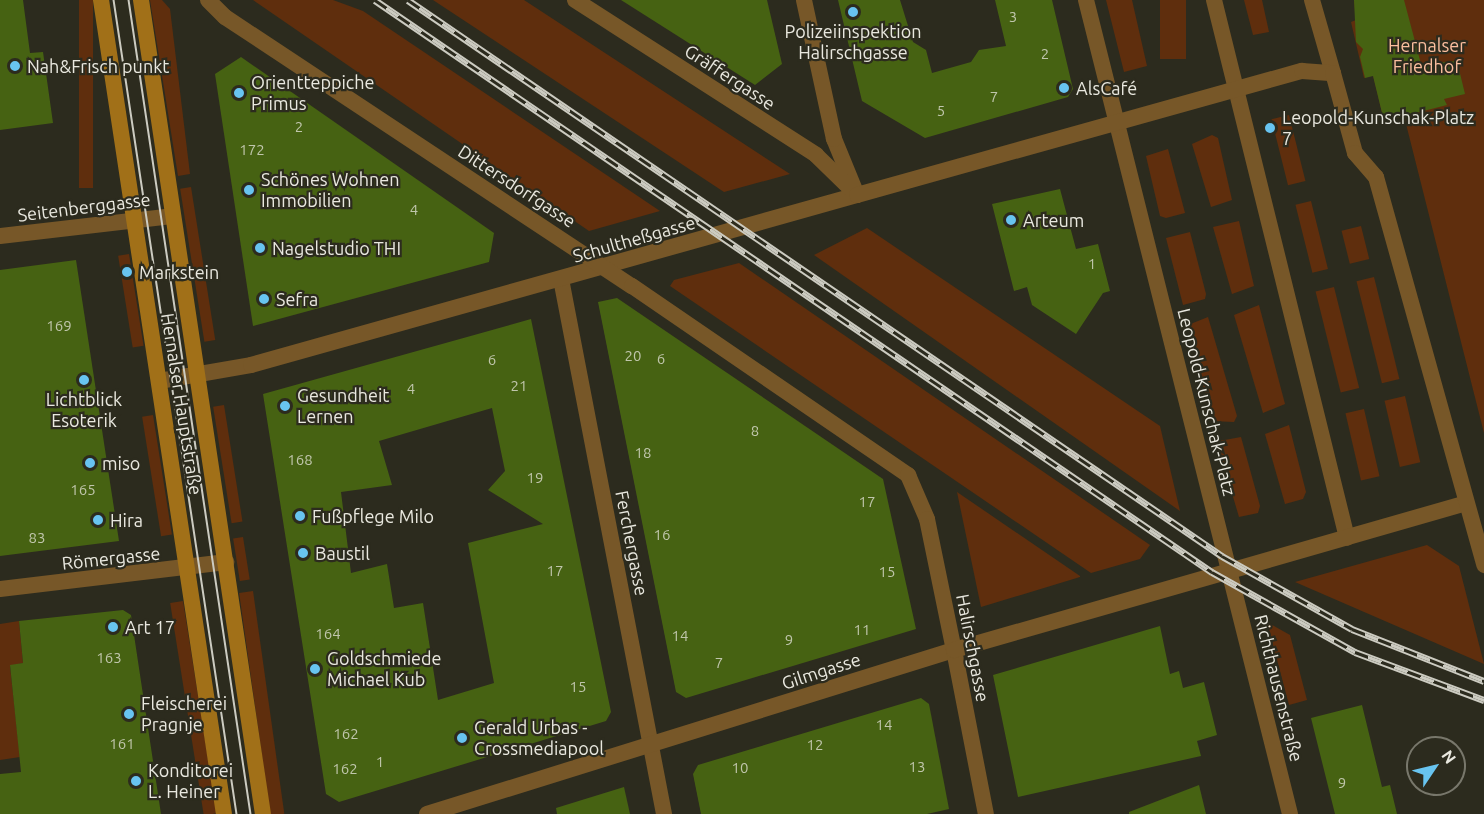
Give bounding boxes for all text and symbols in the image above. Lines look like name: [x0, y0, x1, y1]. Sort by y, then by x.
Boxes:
marker: Polizeiinspektion Halirschgasse: [846, 5, 860, 19]
house number: 3: [1009, 8, 1017, 26]
place label: Polizeiinspektion Halirschgasse: [785, 21, 921, 63]
park label: Hernalser Friedhof: [1388, 35, 1466, 78]
street label: Gräffergasse: [681, 40, 779, 114]
house number: 2: [1041, 45, 1049, 63]
place label: Nah&Frisch punkt: [27, 55, 169, 77]
marker: Nah&Frisch punkt: [8, 59, 22, 73]
place label: Orientteppiche Primus: [251, 72, 374, 115]
place label: AlsCafé: [1076, 77, 1137, 99]
marker: AlsCafé: [1057, 81, 1071, 95]
marker: Orientteppiche Primus: [232, 86, 246, 100]
house number: 7: [990, 88, 998, 106]
house number: 5: [937, 102, 945, 120]
place label: Leopold-Kunschak-Platz 7: [1282, 107, 1474, 150]
house number: 2: [295, 118, 303, 136]
marker: Leopold-Kunschak-Platz 7: [1263, 121, 1277, 135]
street label: Dittersdorfgasse: [454, 140, 580, 232]
house number: 172: [239, 141, 265, 159]
place label: Schönes Wohnen Immobilien: [261, 169, 399, 212]
marker: Schönes Wohnen Immobilien: [242, 183, 256, 197]
street label: Seitenberggasse: [16, 188, 152, 226]
house number: 4: [410, 201, 418, 219]
place label: Arteum: [1023, 209, 1084, 231]
street label: Schultheßgasse: [570, 211, 698, 267]
marker: Arteum: [1004, 213, 1018, 227]
place label: Nagelstudio THI: [272, 237, 401, 259]
marker: Nagelstudio THI: [253, 241, 267, 255]
house number: 1: [1088, 255, 1096, 273]
place label: Markstein: [139, 261, 219, 283]
marker: Markstein: [120, 265, 134, 279]
place label: Sefra: [276, 288, 318, 310]
marker: Sefra: [257, 292, 271, 306]
street label: Leopold-Kunschak-Platz: [1173, 306, 1241, 498]
street label: Hernalser Hauptstraße: [157, 312, 207, 496]
house number: 169: [46, 317, 72, 335]
house number: 20: [625, 347, 641, 365]
house number: 6: [657, 350, 665, 368]
house number: 6: [488, 351, 496, 369]
marker: Lichtblick Esoterik: [77, 373, 91, 387]
house number: 21: [511, 377, 527, 395]
house number: 4: [407, 380, 415, 398]
place label: Gesundheit Lernen: [297, 385, 389, 428]
place label: Lichtblick Esoterik: [46, 389, 122, 432]
marker: Gesundheit Lernen: [278, 399, 292, 413]
house number: 8: [751, 422, 759, 440]
house number: 18: [635, 444, 651, 462]
house number: 168: [287, 451, 313, 469]
place label: miso: [102, 452, 140, 474]
marker: miso: [83, 456, 97, 470]
house number: 19: [527, 469, 543, 487]
house number: 165: [70, 481, 96, 499]
street label: Ferchergasse: [611, 489, 653, 597]
house number: 17: [859, 493, 875, 511]
place label: Fußpflege Milo: [312, 505, 434, 527]
place label: Hira: [110, 509, 143, 531]
marker: Fußpflege Milo: [293, 509, 307, 523]
marker: Hira: [91, 513, 105, 527]
house number: 16: [654, 526, 670, 544]
house number: 83: [29, 529, 45, 547]
street label: Römergasse: [61, 542, 161, 574]
place label: Baustil: [315, 542, 370, 564]
marker: Baustil: [296, 546, 310, 560]
house number: 17: [547, 562, 563, 580]
house number: 15: [879, 563, 895, 581]
street label: Halirschgasse: [952, 592, 994, 704]
street label: Richthausenstraße: [1250, 612, 1308, 764]
place label: Art 17: [125, 616, 175, 638]
marker: Art 17: [106, 620, 120, 634]
house number: 11: [854, 621, 870, 639]
house number: 164: [315, 625, 341, 643]
house number: 14: [672, 627, 688, 645]
house number: 9: [785, 631, 793, 649]
place label: Goldschmiede Michael Kub: [327, 648, 441, 690]
street label: Gilmgasse: [779, 648, 863, 694]
house number: 163: [96, 649, 122, 667]
house number: 7: [715, 654, 723, 672]
marker: Goldschmiede Michael Kub: [308, 662, 322, 676]
house number: 15: [570, 678, 586, 696]
place label: Fleischerei Pragnje: [141, 693, 227, 736]
marker: Fleischerei Pragnje: [122, 707, 136, 721]
house number: 14: [876, 716, 892, 734]
place label: Gerald Urbas - Crossmediapool: [474, 717, 604, 760]
house number: 162: [333, 725, 359, 743]
marker: Gerald Urbas - Crossmediapool: [455, 731, 469, 745]
house number: 161: [109, 735, 135, 753]
house number: 12: [807, 736, 823, 754]
north arrow: [1406, 736, 1466, 796]
text: N: [1438, 747, 1460, 767]
house number: 1: [376, 753, 384, 771]
house number: 13: [909, 758, 925, 776]
house number: 10: [732, 759, 748, 777]
place label: Konditorei L. Heiner: [148, 760, 233, 802]
house number: 162: [332, 760, 358, 778]
marker: Konditorei L. Heiner: [129, 774, 143, 788]
house number: 9: [1338, 774, 1346, 792]

